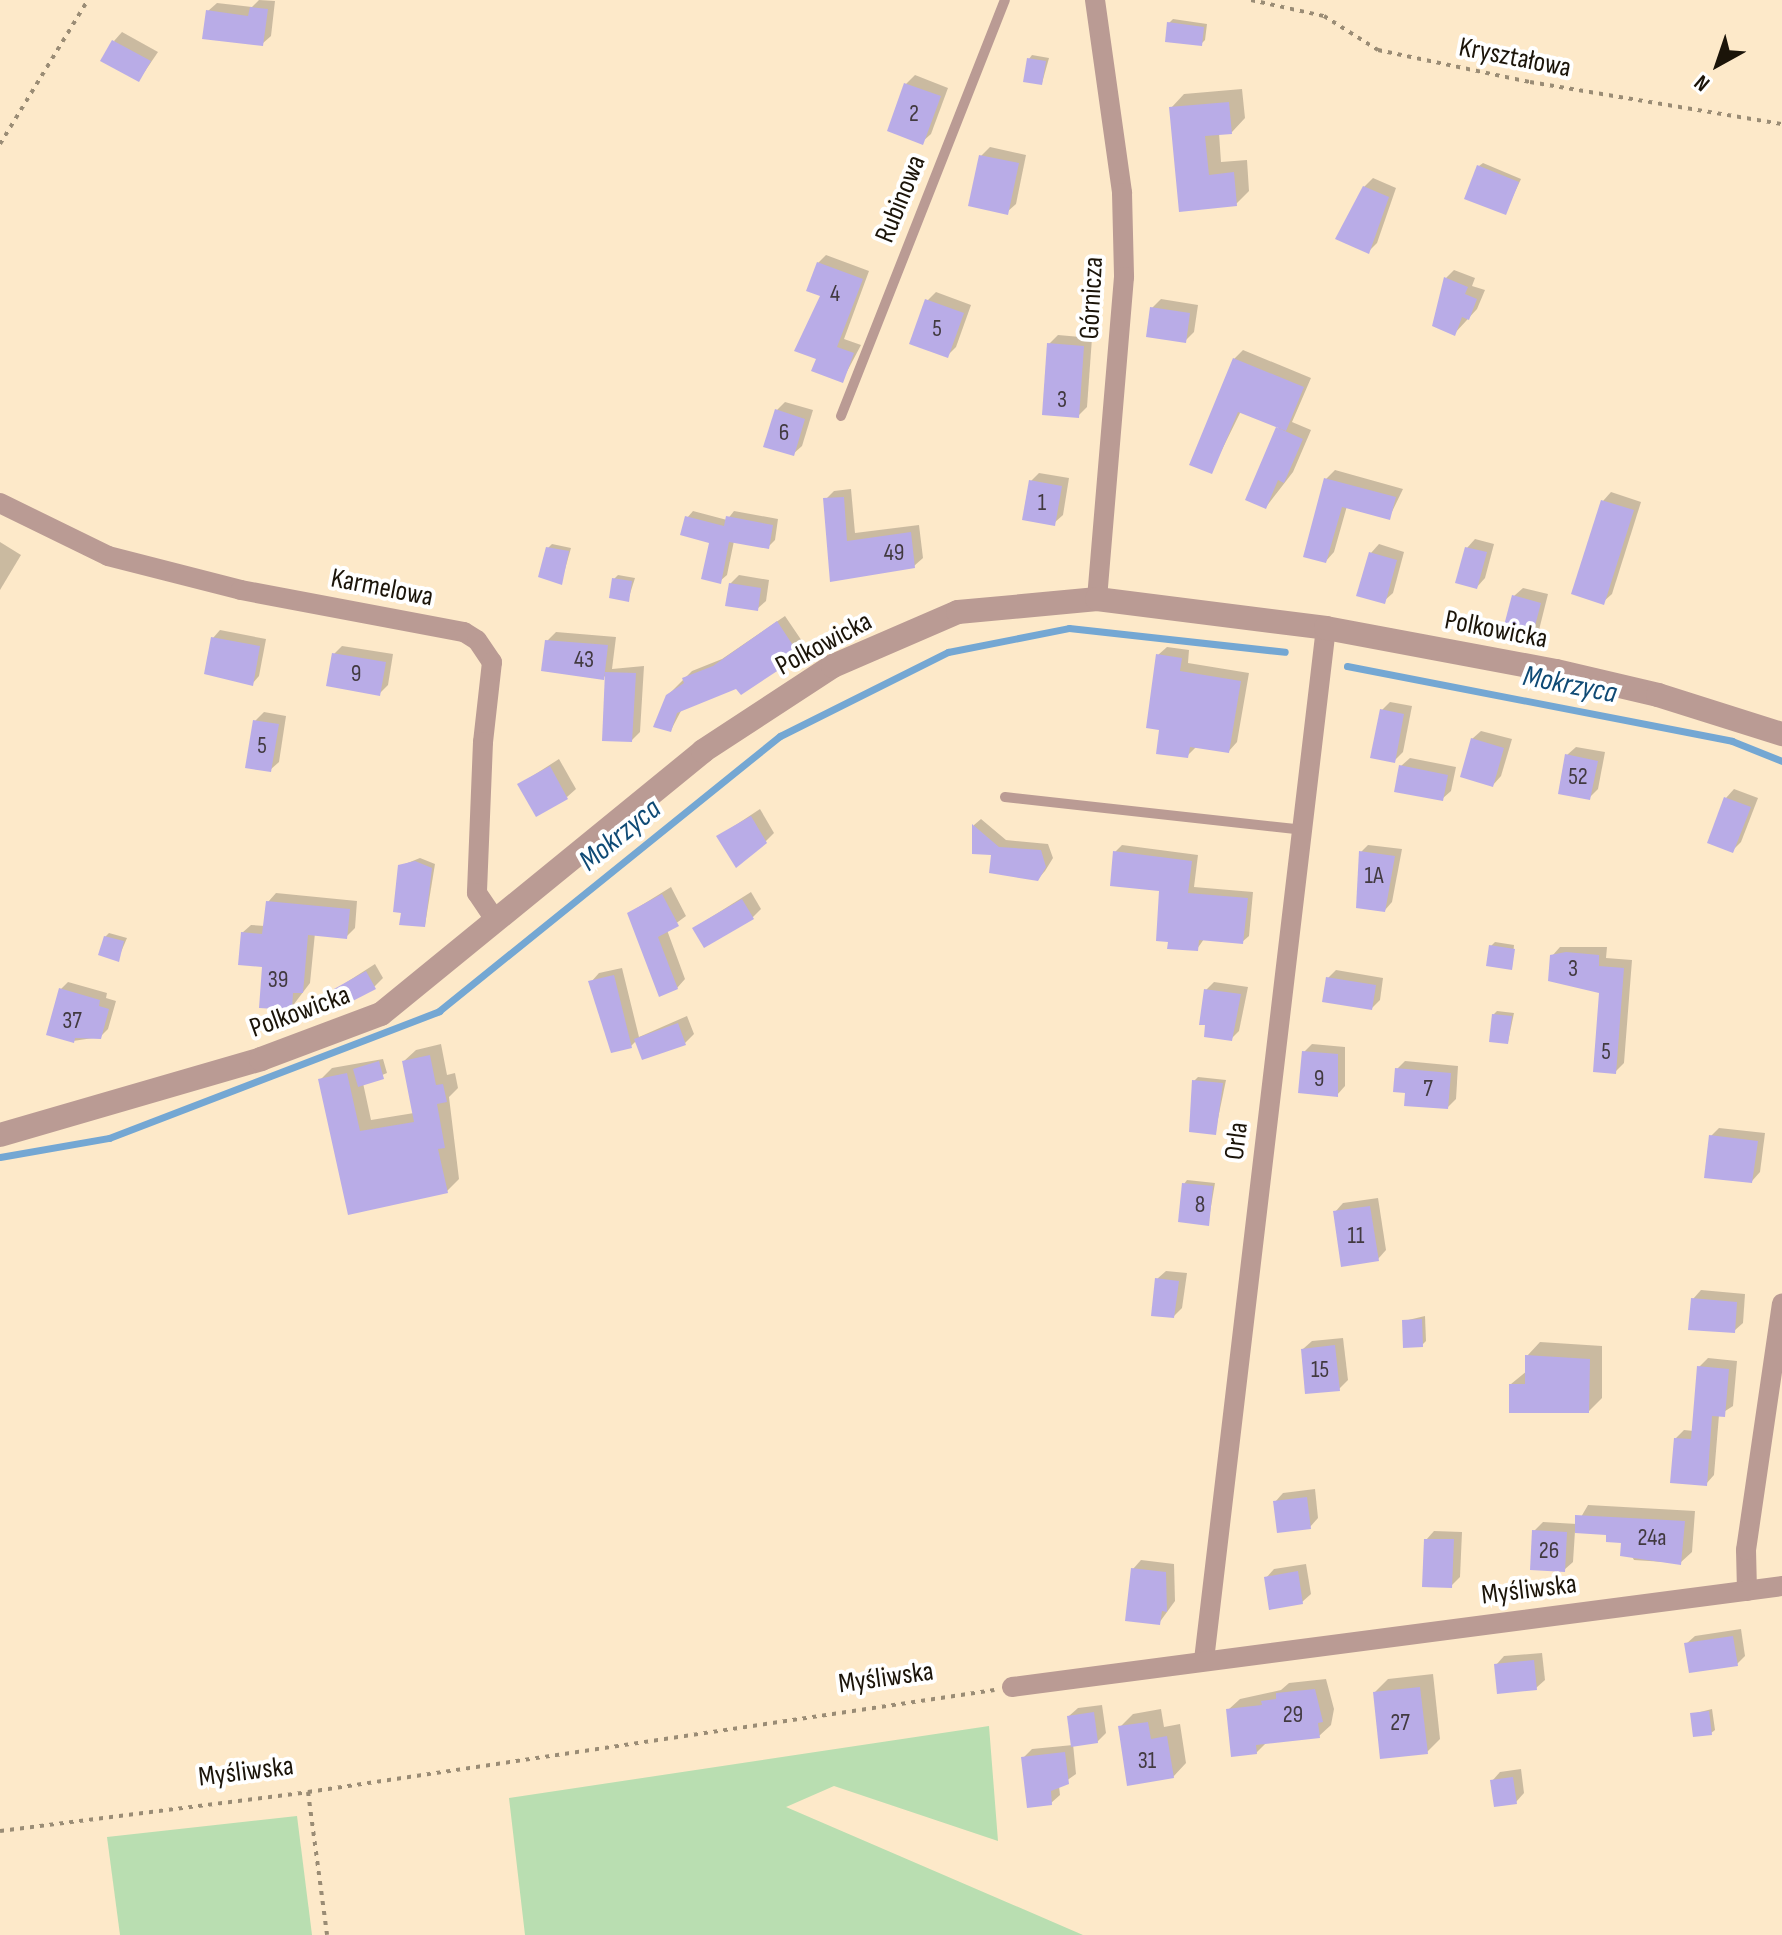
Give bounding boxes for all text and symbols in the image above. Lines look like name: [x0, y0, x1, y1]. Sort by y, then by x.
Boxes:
north arrow: [1678, 24, 1758, 104]
street label: Kryształowa: [1456, 31, 1574, 85]
text: N: [1689, 69, 1715, 97]
house number: 2: [909, 100, 919, 128]
street label: Rubinowa: [868, 150, 934, 248]
street label: Górnicza: [1073, 256, 1111, 340]
house number: 4: [830, 280, 840, 308]
house number: 5: [932, 315, 942, 343]
house number: 3: [1057, 386, 1067, 414]
house number: 6: [779, 419, 789, 447]
house number: 1: [1038, 489, 1046, 517]
house number: 49: [884, 539, 904, 567]
street label: Karmelowa: [328, 562, 436, 614]
street label: Polkowicka: [1442, 604, 1550, 656]
street label: Polkowicka: [770, 605, 878, 683]
house number: 43: [574, 646, 594, 674]
water label: Mokrzyca: [1520, 658, 1620, 712]
house number: 9: [351, 660, 361, 688]
house number: 5: [257, 732, 267, 760]
house number: 52: [1568, 763, 1588, 791]
water label: Mokrzyca: [572, 791, 668, 879]
house number: 1A: [1364, 862, 1384, 890]
house number: 3: [1568, 955, 1578, 983]
house number: 39: [268, 966, 288, 994]
street label: Polkowicka: [245, 978, 355, 1046]
house number: 37: [62, 1007, 82, 1035]
house number: 5: [1601, 1038, 1611, 1066]
house number: 9: [1314, 1065, 1324, 1093]
house number: 7: [1423, 1075, 1433, 1103]
street label: Orla: [1218, 1120, 1256, 1162]
house number: 8: [1195, 1191, 1205, 1219]
house number: 11: [1348, 1222, 1364, 1250]
house number: 15: [1311, 1356, 1329, 1384]
house number: 24a: [1637, 1524, 1667, 1552]
house number: 26: [1539, 1537, 1559, 1565]
street label: Myśliwska: [1479, 1567, 1579, 1613]
street label: Myśliwska: [836, 1655, 936, 1701]
house number: 29: [1283, 1701, 1303, 1729]
house number: 27: [1390, 1709, 1410, 1737]
house number: 31: [1138, 1747, 1156, 1775]
street label: Myśliwska: [196, 1749, 296, 1795]

